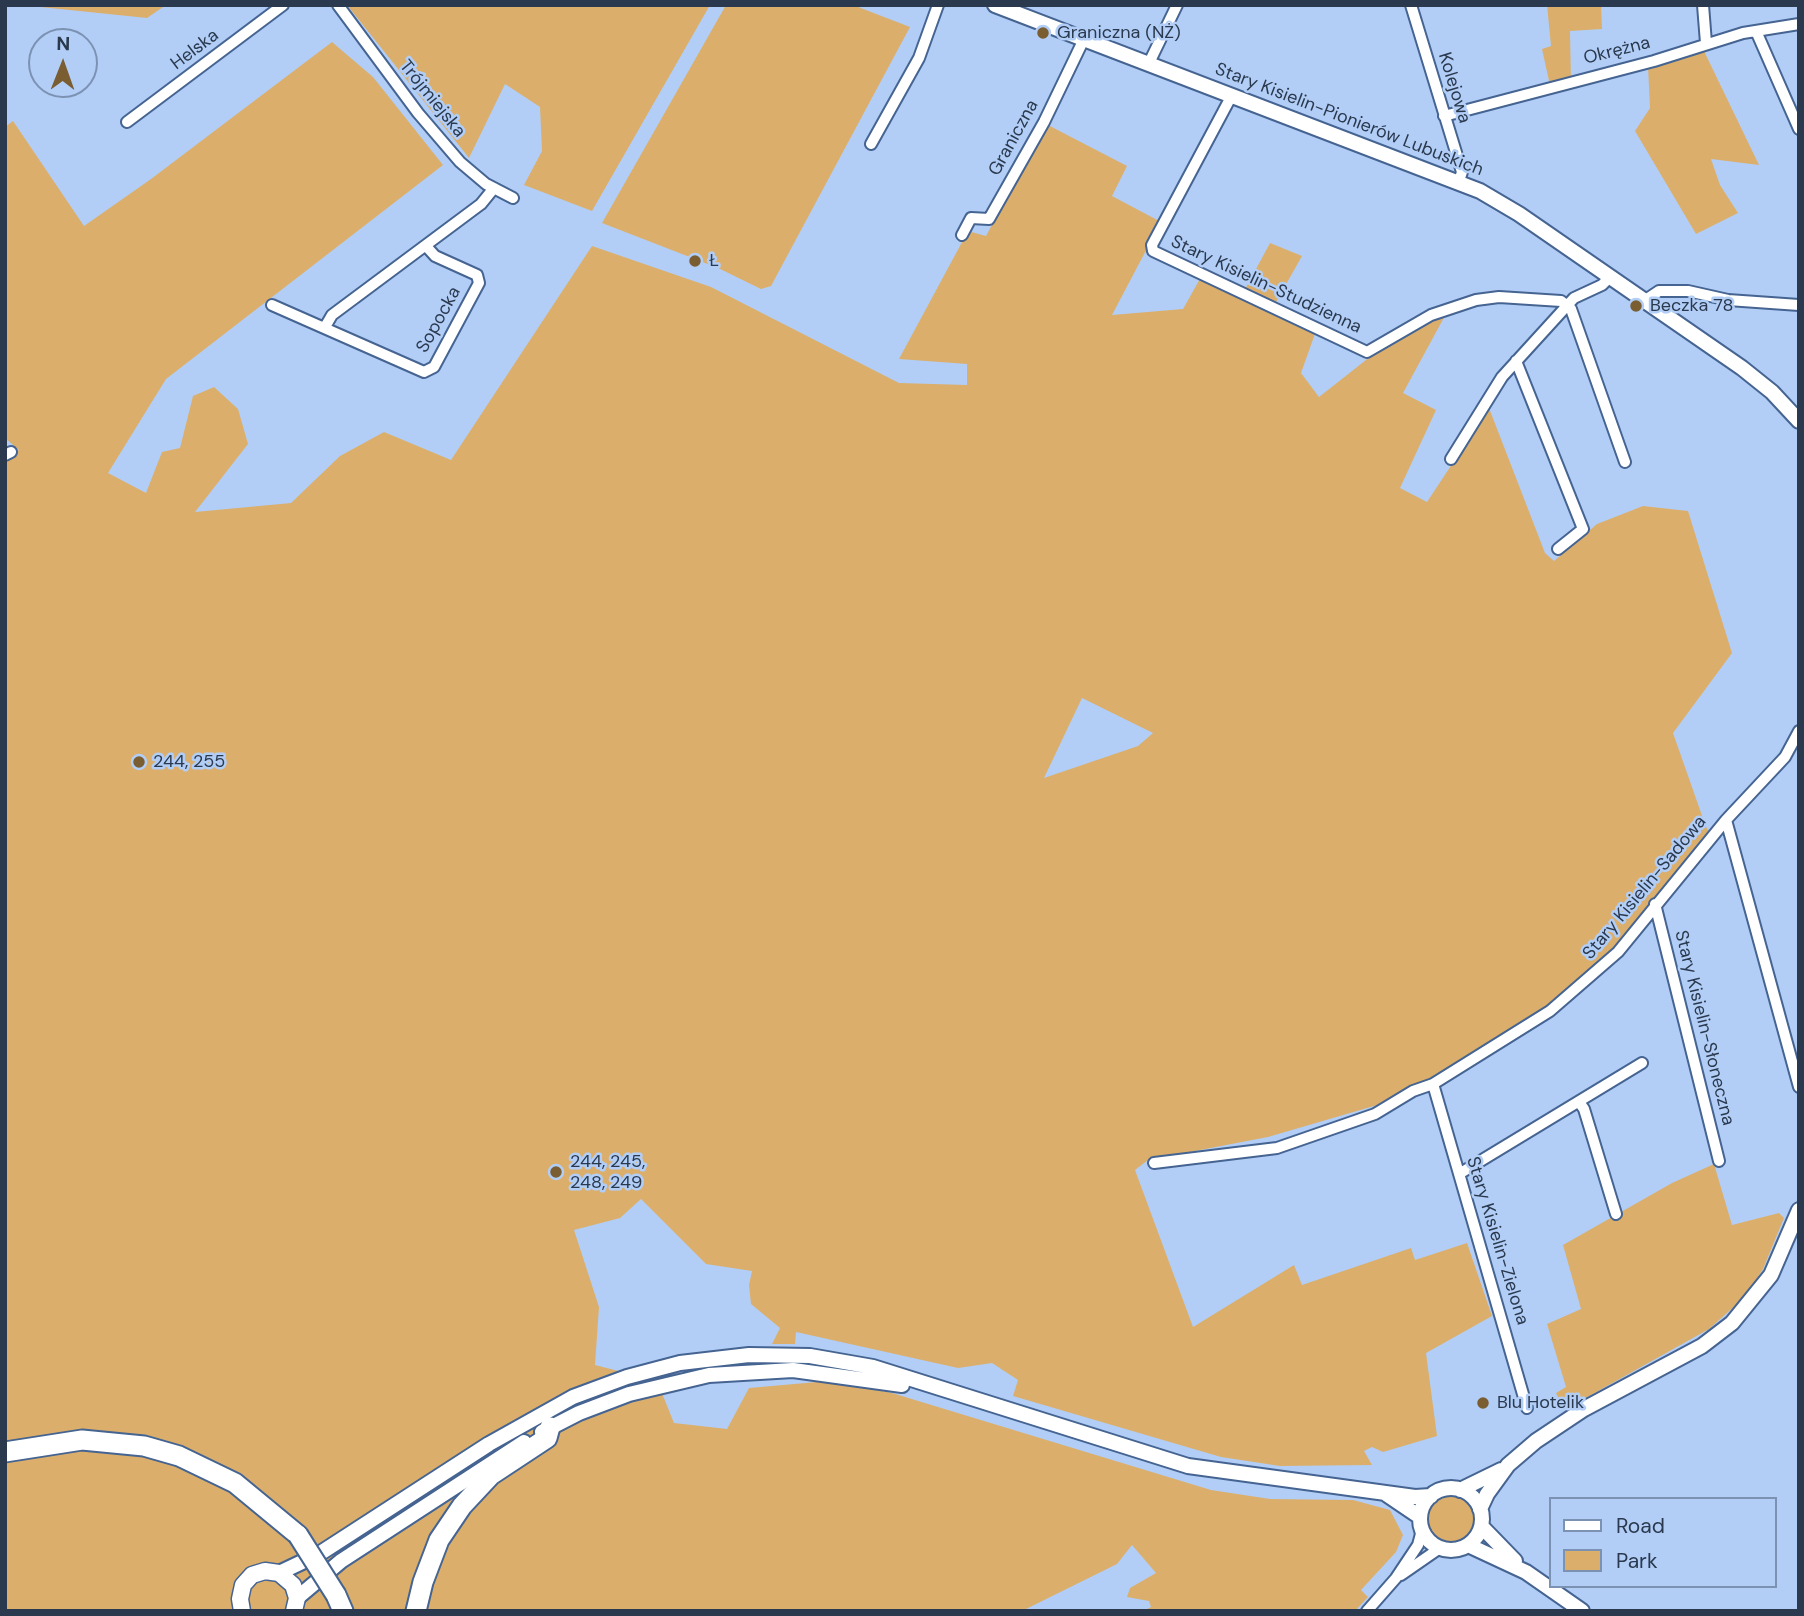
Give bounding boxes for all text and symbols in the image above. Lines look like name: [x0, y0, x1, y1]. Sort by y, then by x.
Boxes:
place label: Graniczna (NŻ): [1057, 22, 1181, 44]
street label: Helska: [167, 25, 223, 75]
marker: Graniczna (NŻ): [1035, 25, 1051, 41]
north arrow: [28, 28, 98, 98]
text: N: [56, 31, 70, 56]
street label: Okrężna: [1581, 32, 1653, 70]
street label: Kolejowa: [1433, 50, 1475, 126]
street label: Trójmiejska: [394, 56, 470, 142]
street label: Stary Kisielin-Pionierów Lubuskich: [1212, 59, 1486, 181]
street label: Graniczna: [984, 96, 1044, 180]
street label: Stary Kisielin-Studzienna: [1167, 231, 1365, 339]
place label: Ł: [709, 250, 719, 272]
marker: Ł: [687, 253, 703, 269]
street label: Sopocka: [412, 283, 466, 357]
place label: Beczka 78: [1650, 295, 1733, 317]
marker: Beczka 78: [1628, 298, 1644, 314]
place label: 244, 255: [153, 751, 225, 773]
marker: 244, 255: [131, 754, 147, 770]
street label: Stary Kisielin-Sadowa: [1579, 812, 1711, 964]
street label: Stary Kisielin-Słoneczna: [1669, 928, 1739, 1128]
place label: 244, 245, 248, 249: [570, 1151, 645, 1194]
street label: Stary Kisielin-Zielona: [1461, 1154, 1533, 1328]
marker: 244, 245, 248, 249: [548, 1164, 564, 1180]
place label: Blu Hotelik: [1497, 1392, 1584, 1414]
marker: Blu Hotelik: [1475, 1395, 1491, 1411]
legend: [1548, 1497, 1776, 1588]
text: Road: [1616, 1512, 1665, 1540]
text: Park: [1616, 1547, 1657, 1575]

